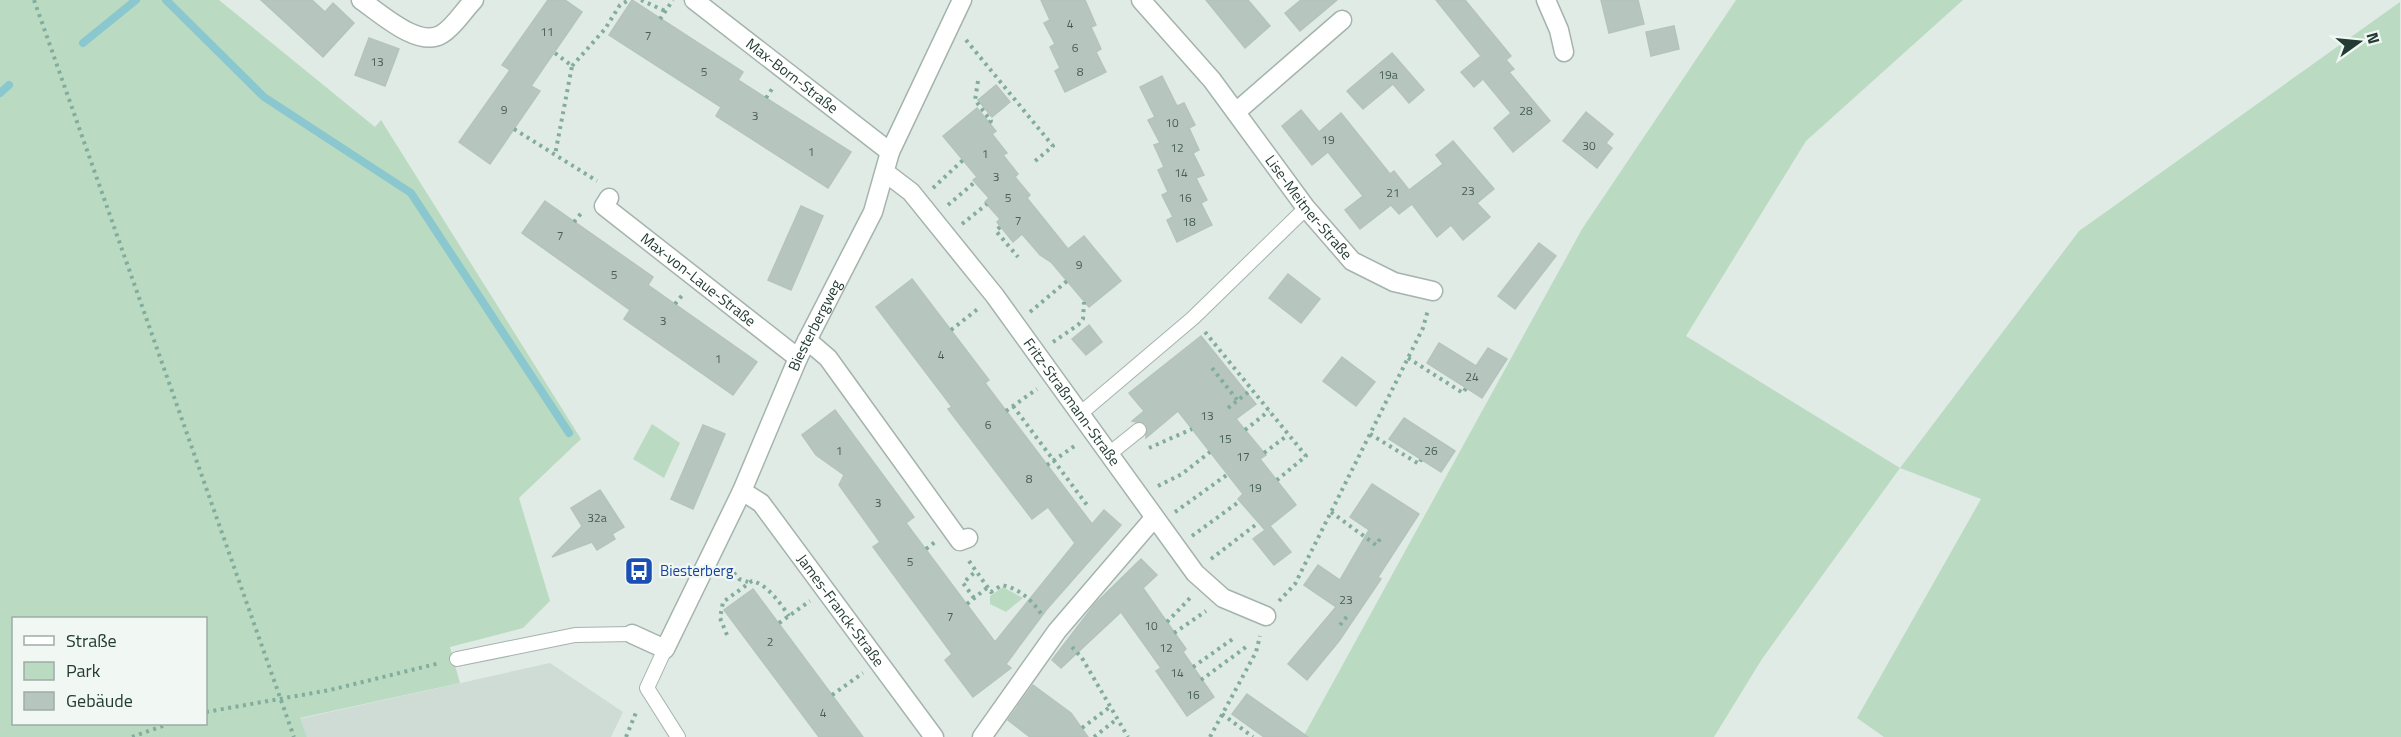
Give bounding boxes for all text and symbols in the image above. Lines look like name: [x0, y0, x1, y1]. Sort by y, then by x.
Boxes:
north arrow: [2329, 12, 2389, 72]
house number: 4: [1067, 14, 1074, 33]
house number: 11: [540, 22, 554, 41]
house number: 7: [645, 26, 651, 45]
text: N: [2360, 30, 2387, 47]
street label: Max-Born-Straße: [741, 32, 844, 119]
house number: 6: [1072, 38, 1079, 57]
house number: 13: [370, 52, 384, 71]
house number: 5: [701, 62, 708, 81]
house number: 8: [1077, 62, 1084, 81]
house number: 19a: [1378, 65, 1398, 84]
house number: 9: [501, 100, 508, 119]
house number: 28: [1519, 101, 1533, 120]
house number: 3: [752, 106, 758, 125]
house number: 10: [1165, 113, 1179, 132]
house number: 19: [1321, 130, 1335, 149]
house number: 30: [1582, 136, 1596, 155]
house number: 12: [1170, 138, 1184, 157]
house number: 1: [808, 142, 814, 161]
house number: 1: [982, 144, 988, 163]
street label: Lise-Meitner-Straße: [1260, 150, 1358, 265]
house number: 14: [1174, 163, 1188, 182]
house number: 3: [993, 167, 999, 186]
house number: 23: [1461, 181, 1475, 200]
house number: 21: [1386, 183, 1400, 202]
house number: 5: [1005, 188, 1012, 207]
house number: 16: [1178, 188, 1192, 207]
house number: 7: [1015, 211, 1021, 230]
house number: 18: [1182, 212, 1196, 231]
house number: 7: [557, 226, 563, 245]
street label: Max-von-Laue-Straße: [636, 227, 761, 332]
house number: 9: [1076, 255, 1083, 274]
house number: 5: [611, 265, 618, 284]
street label: Biesterbergweg: [782, 275, 848, 375]
house number: 3: [660, 311, 666, 330]
street label: Fritz-Straßmann-Straße: [1018, 333, 1126, 471]
house number: 4: [938, 345, 945, 364]
house number: 1: [715, 349, 721, 368]
house number: 24: [1465, 367, 1479, 386]
house number: 13: [1200, 406, 1214, 425]
house number: 6: [985, 415, 992, 434]
house number: 15: [1218, 429, 1232, 448]
house number: 1: [836, 441, 842, 460]
house number: 26: [1424, 441, 1438, 460]
house number: 17: [1236, 447, 1250, 466]
house number: 8: [1026, 469, 1033, 488]
house number: 19: [1248, 478, 1262, 497]
house number: 3: [875, 493, 881, 512]
house number: 32a: [587, 508, 607, 527]
street label: James-Franck-Straße: [791, 549, 890, 671]
house number: 5: [907, 552, 914, 571]
bus stop icon: Biesterberg: [623, 555, 655, 587]
place label: Biesterberg: [660, 559, 734, 582]
house number: 23: [1339, 590, 1353, 609]
house number: 7: [947, 607, 953, 626]
house number: 10: [1144, 616, 1158, 635]
legend: [12, 617, 207, 725]
text: Straße: [66, 627, 117, 654]
house number: 2: [767, 632, 773, 651]
house number: 12: [1159, 638, 1173, 657]
text: Park: [66, 657, 101, 684]
house number: 14: [1170, 663, 1184, 682]
house number: 16: [1186, 685, 1200, 704]
text: Gebäude: [66, 687, 133, 714]
house number: 4: [820, 703, 827, 722]

